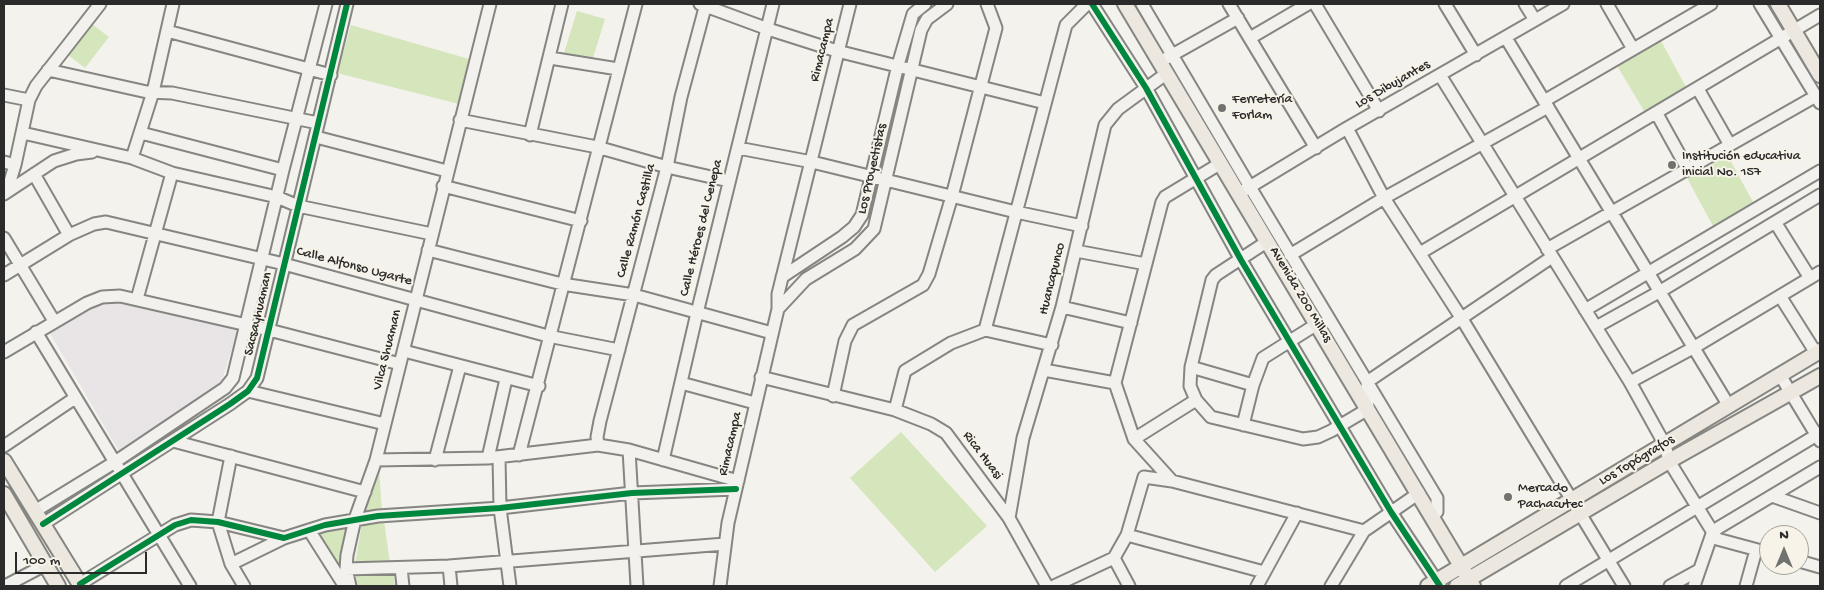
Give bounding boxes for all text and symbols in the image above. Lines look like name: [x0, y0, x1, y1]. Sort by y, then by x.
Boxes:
street label: Rimacampa: [807, 16, 839, 84]
street label: Los Dibujantes: [1353, 57, 1433, 113]
place label: Ferretería Forlam: [1232, 92, 1292, 124]
marker: Ferretería Forlam: [1216, 102, 1228, 114]
street label: Los Proyectistas: [854, 122, 892, 216]
place label: Institución educativa inicial No. 157: [1682, 149, 1800, 182]
street label: Calle Héroes del Cenepa: [677, 158, 727, 298]
marker: Institución educativa inicial No. 157: [1666, 159, 1678, 171]
street label: Calle Ramón Castilla: [614, 162, 660, 280]
street label: Huancapunco: [1036, 241, 1070, 317]
street label: Calle Alfonso Ugarte: [294, 243, 414, 291]
street label: Avenida 200 Millas: [1265, 244, 1335, 346]
street label: Sacsayhuaman: [241, 271, 277, 357]
street label: Vilca Shuaman: [370, 308, 406, 392]
street label: Rimacampa: [715, 410, 747, 478]
street label: Rica Huasi: [958, 428, 1006, 484]
street label: Los Topógrafos: [1596, 432, 1678, 490]
place label: Mercado Pachacutec: [1518, 481, 1583, 514]
marker: Mercado Pachacutec: [1502, 491, 1514, 503]
north arrow: [1759, 525, 1809, 575]
text: N: [1779, 527, 1789, 544]
scale bar: [18, 542, 150, 574]
text: 100 m: [23, 552, 60, 570]

